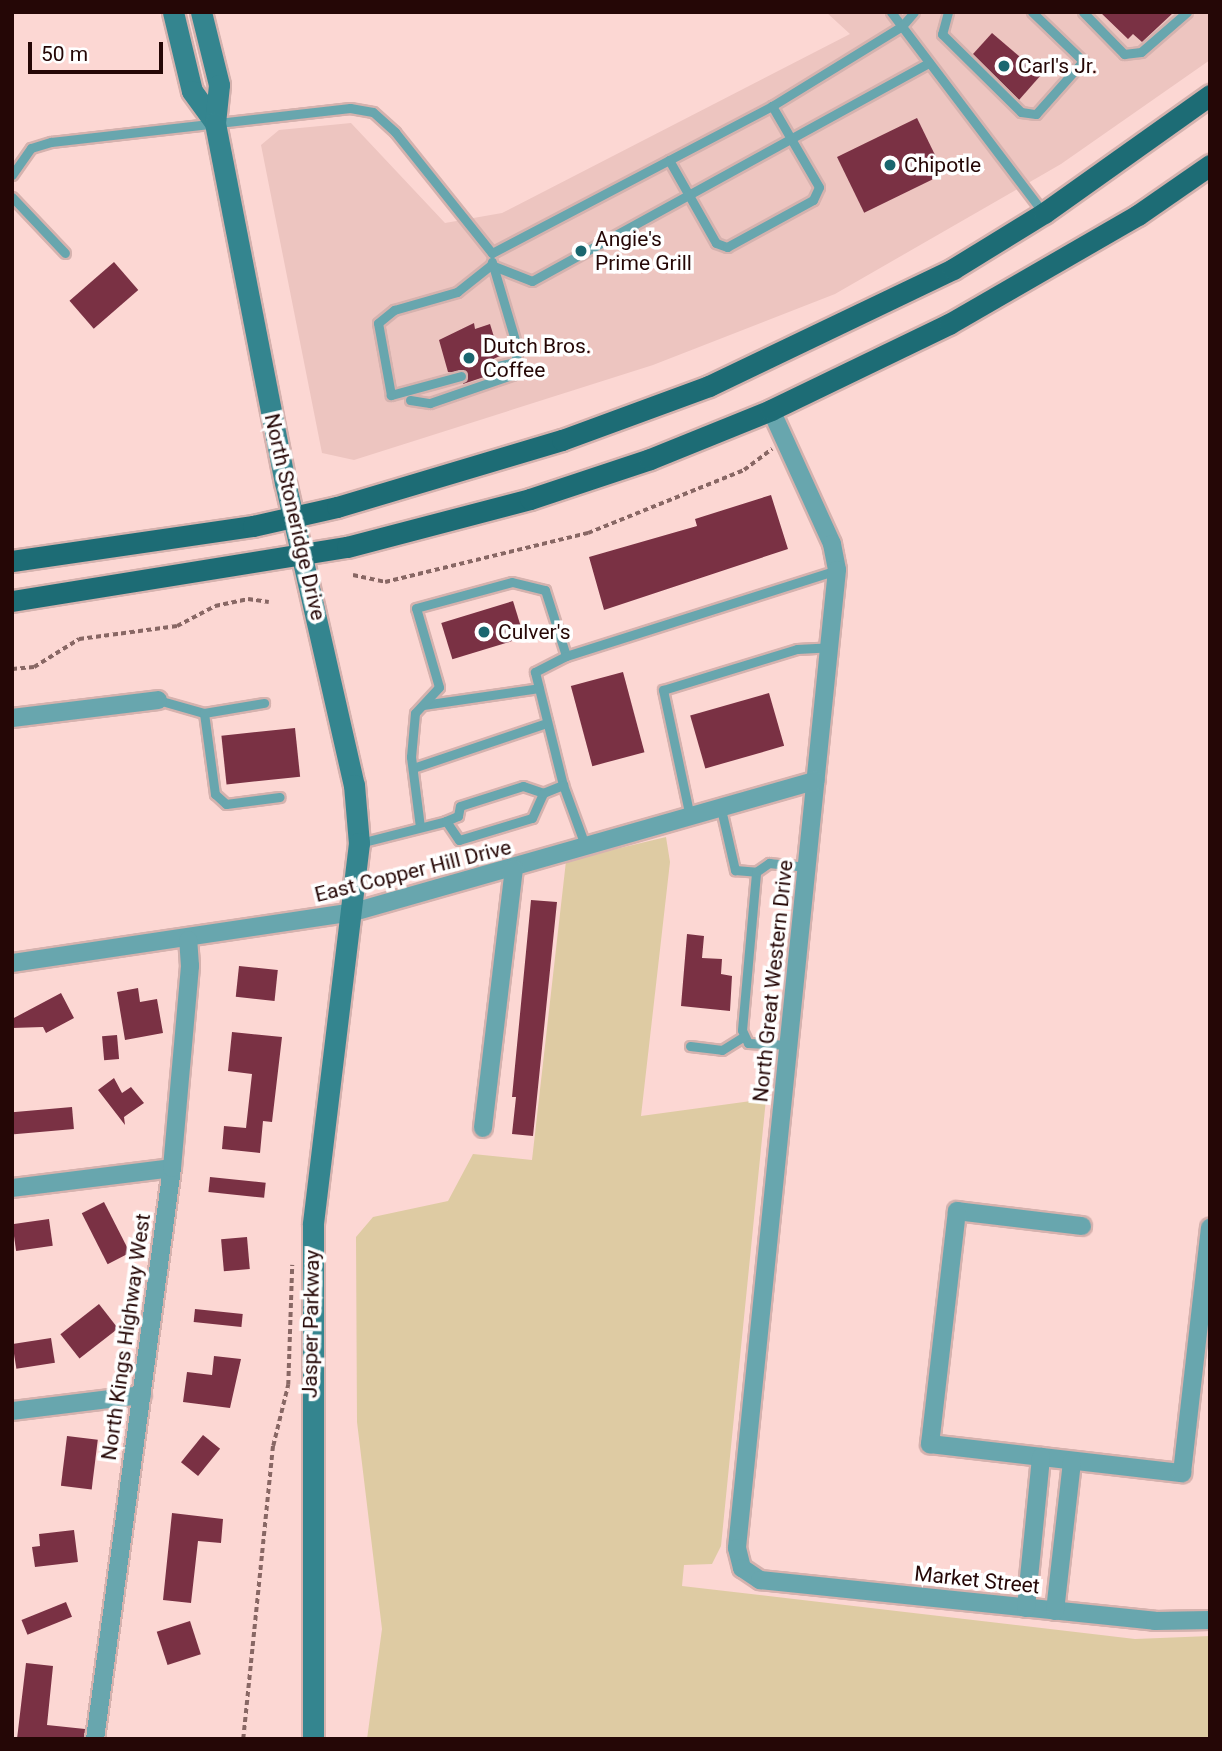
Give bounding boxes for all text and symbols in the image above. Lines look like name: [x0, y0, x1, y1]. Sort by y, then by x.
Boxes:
scale bar: [32, 28, 166, 72]
text: 50 m: [41, 42, 88, 66]
place label: Carl's Jr.: [1018, 53, 1097, 79]
marker: Carl's Jr.: [996, 58, 1012, 74]
place label: Chipotle: [904, 152, 981, 178]
marker: Chipotle: [882, 157, 898, 173]
place label: Angie's Prime Grill: [595, 226, 692, 276]
marker: Angie's Prime Grill: [573, 243, 589, 259]
place label: Dutch Bros. Coffee: [483, 333, 591, 383]
marker: Dutch Bros. Coffee: [461, 350, 477, 366]
street label: North Stoneridge Drive: [259, 411, 331, 623]
place label: Culver's: [498, 619, 570, 645]
marker: Culver's: [476, 624, 492, 640]
street label: East Copper Hill Drive: [312, 834, 514, 908]
street label: North Great Western Drive: [748, 859, 798, 1103]
street label: North Kings Highway West: [96, 1212, 156, 1462]
street label: Jasper Parkway: [297, 1250, 325, 1398]
street label: Market Street: [913, 1561, 1041, 1599]

